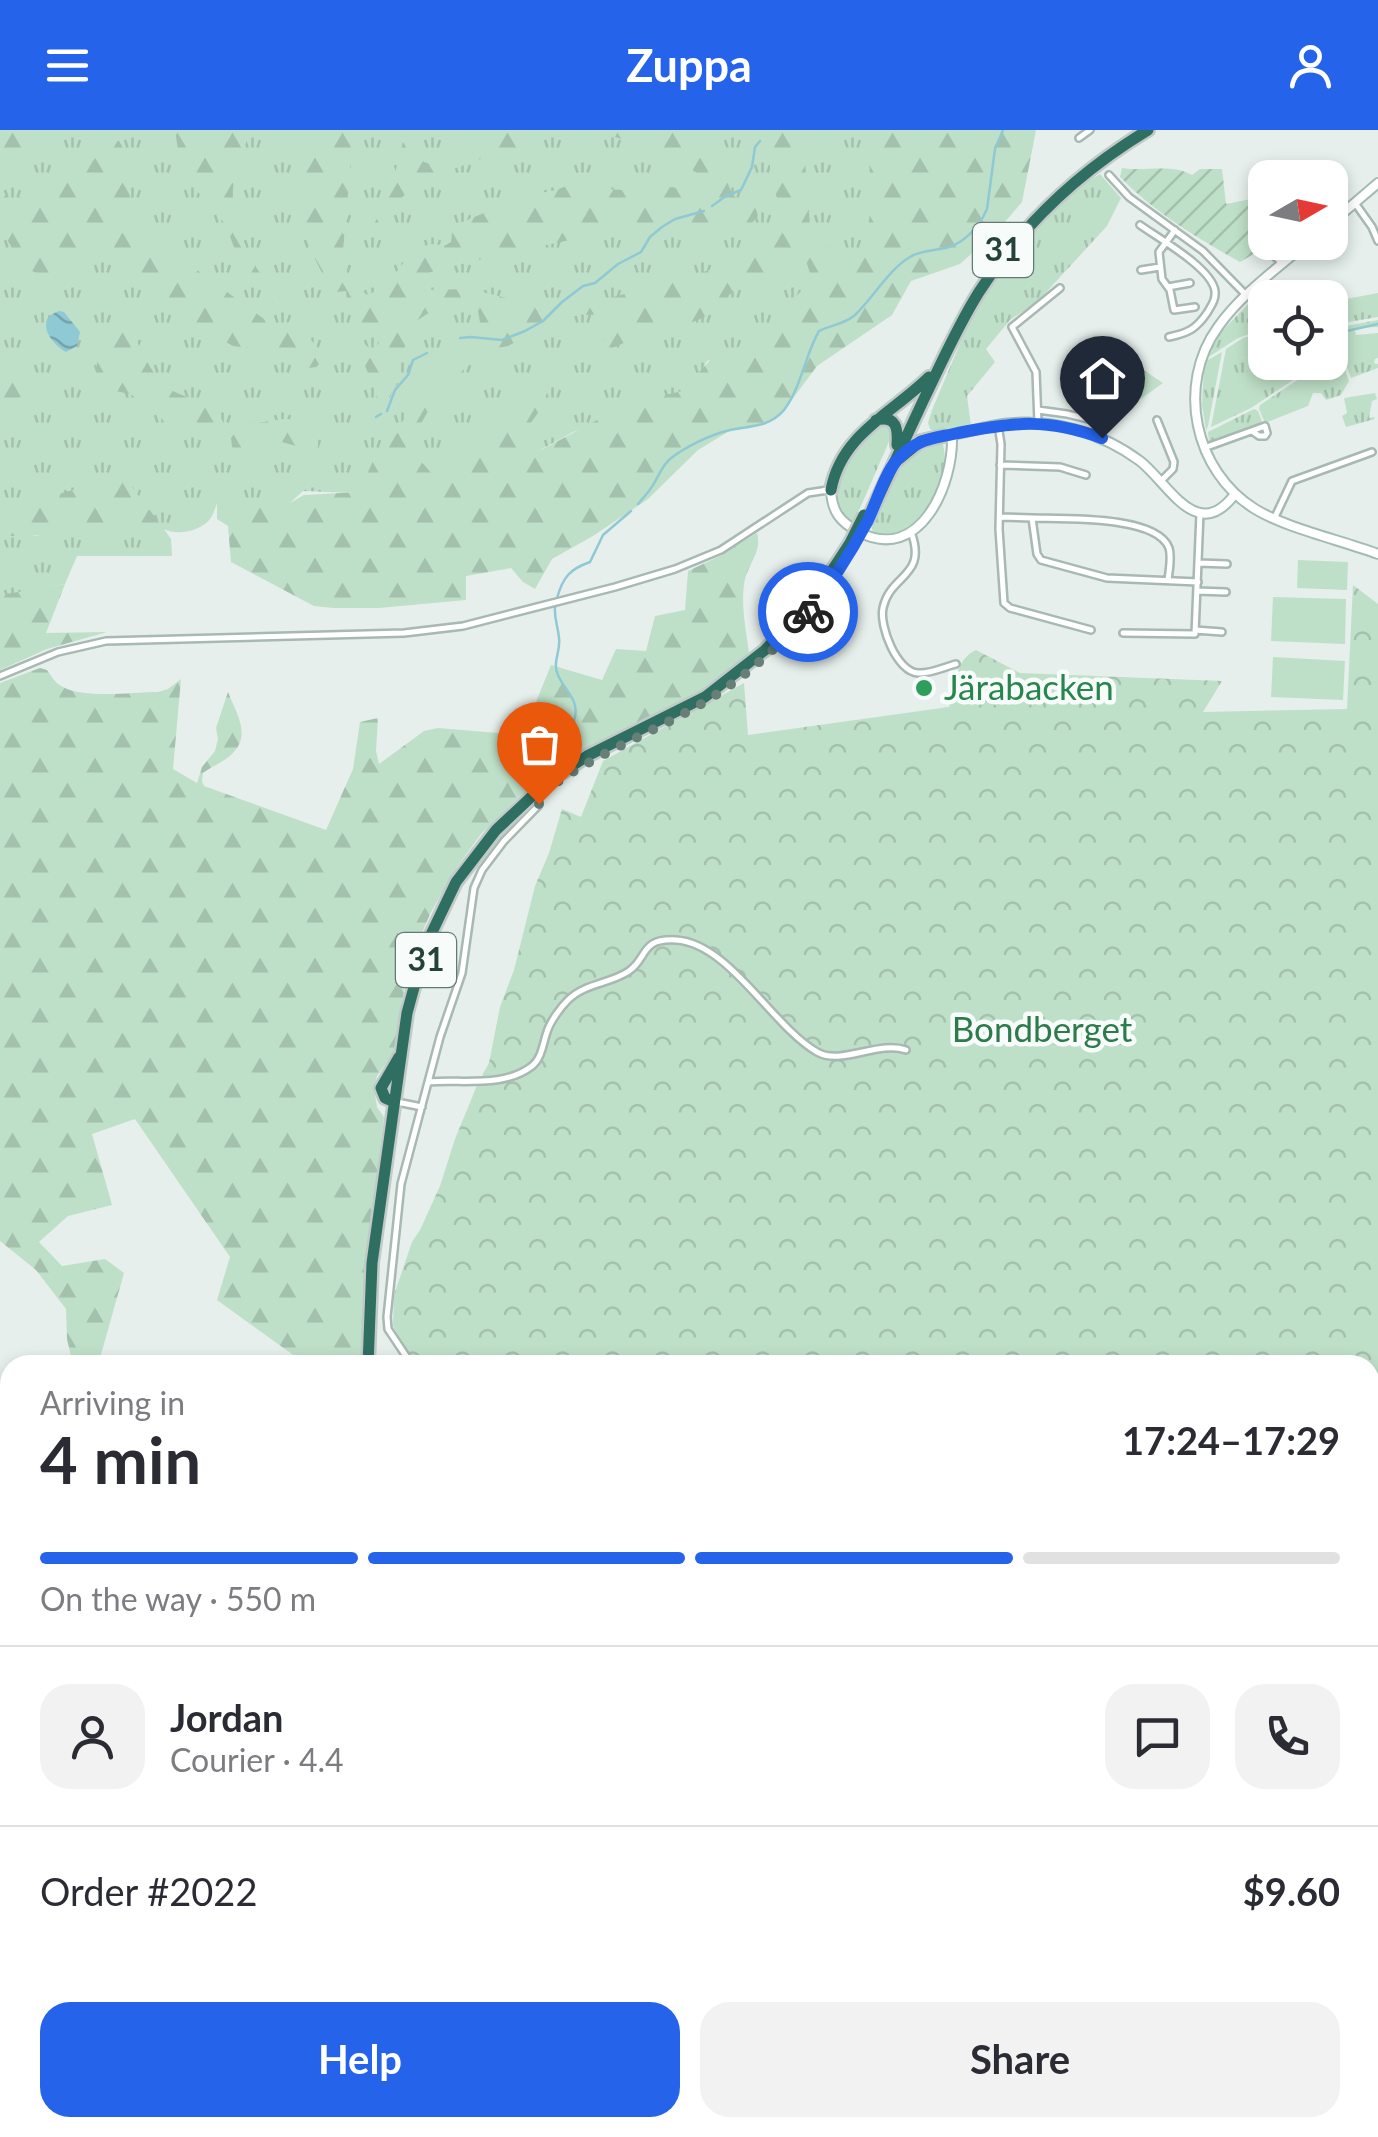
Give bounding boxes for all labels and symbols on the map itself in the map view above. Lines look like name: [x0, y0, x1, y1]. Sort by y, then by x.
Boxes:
north arrow: [1248, 160, 1348, 260]
road number: 31: [973, 223, 1033, 277]
pin: [1060, 336, 1145, 439]
courier: [758, 562, 858, 662]
place label: Järabacken: [944, 665, 1114, 707]
marker: Järabacken: [913, 677, 935, 699]
pin: [497, 702, 582, 805]
road number: 31: [396, 933, 456, 987]
park label: Bondberget: [952, 1007, 1133, 1049]

